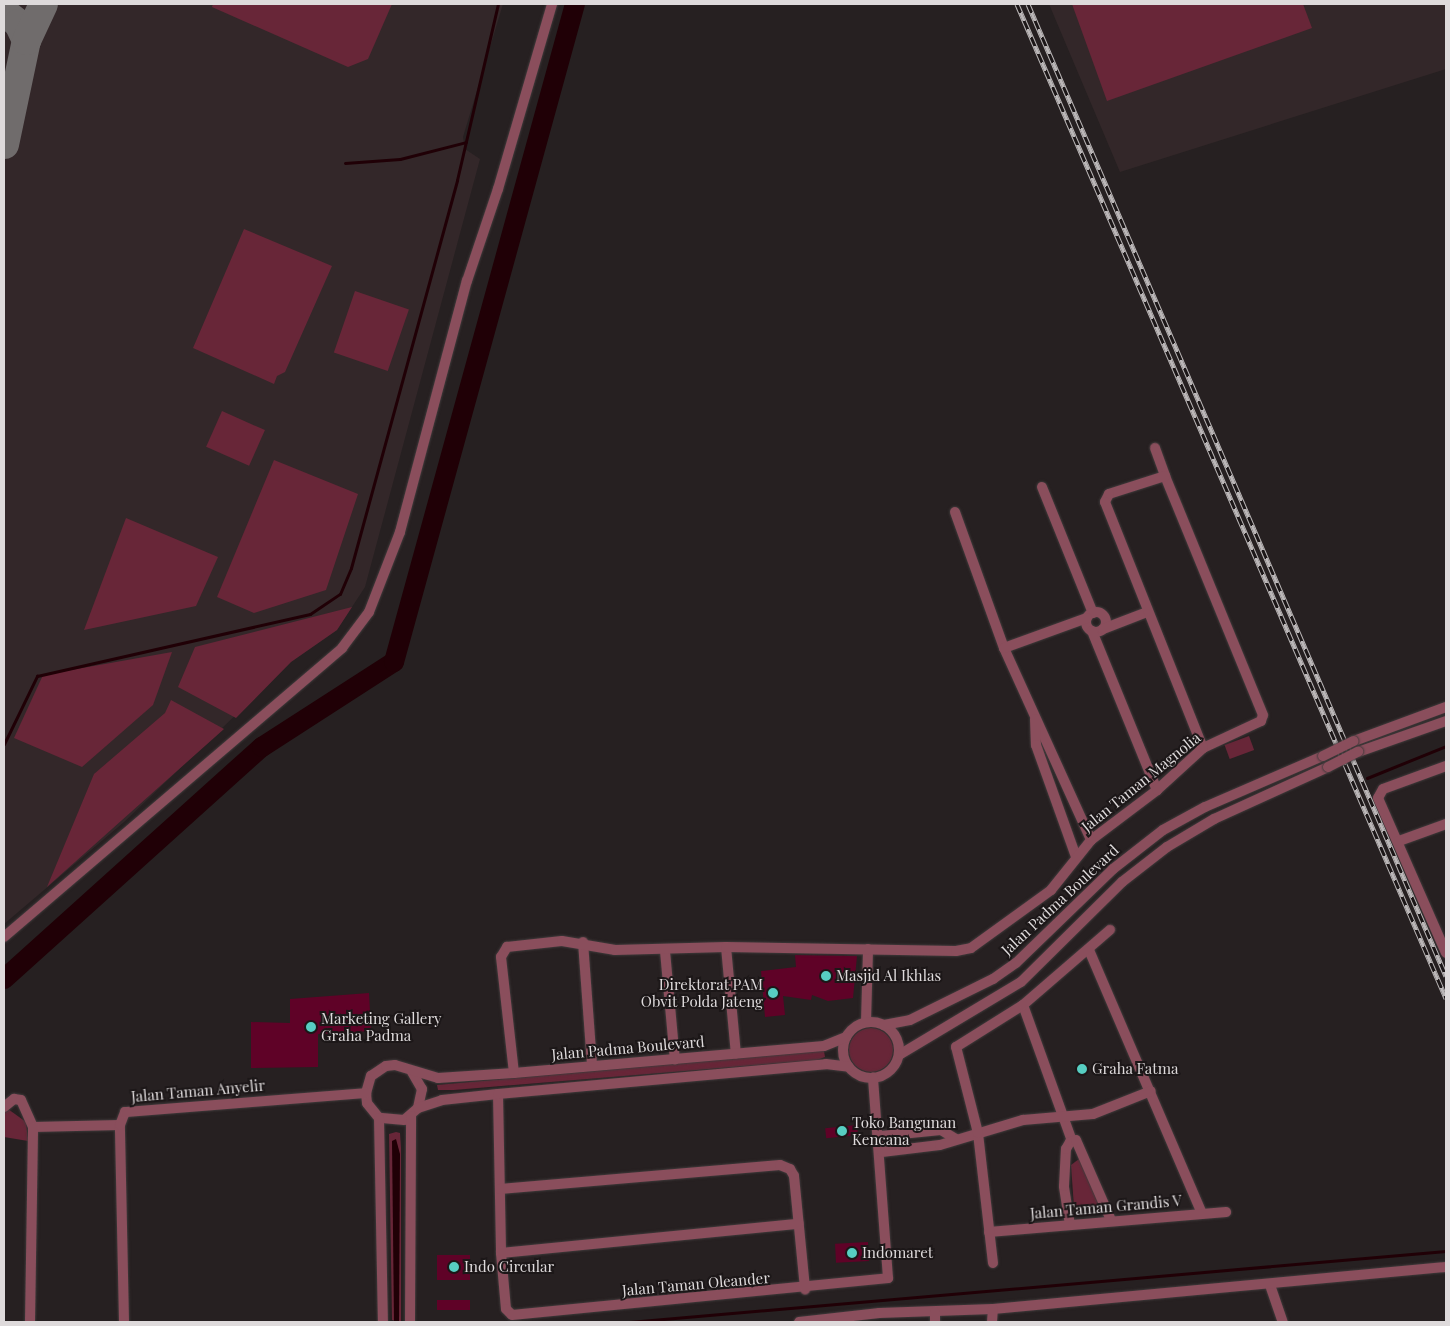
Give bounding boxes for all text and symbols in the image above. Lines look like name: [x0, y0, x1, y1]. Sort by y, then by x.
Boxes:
street label: Jalan Taman Magnolia: [1078, 728, 1204, 836]
street label: Jalan Padma Boulevard: [998, 841, 1122, 959]
place label: Masjid Al Ikhlas: [836, 967, 942, 985]
marker: Masjid Al Ikhlas: [820, 970, 832, 982]
place label: Direktorat PAM Obvit Polda Jateng: [640, 975, 763, 1010]
marker: Direktorat PAM Obvit Polda Jateng: [767, 987, 779, 999]
place label: Marketing Gallery Graha Padma: [321, 1009, 442, 1044]
marker: Marketing Gallery Graha Padma: [305, 1021, 317, 1033]
street label: Jalan Padma Boulevard: [551, 1032, 705, 1064]
place label: Graha Fatma: [1092, 1060, 1179, 1078]
marker: Graha Fatma: [1076, 1063, 1088, 1075]
street label: Jalan Taman Anyelir: [130, 1076, 266, 1106]
place label: Toko Bangunan Kencana: [852, 1113, 956, 1148]
marker: Toko Bangunan Kencana: [836, 1125, 848, 1137]
street label: Jalan Taman Grandis V: [1029, 1191, 1183, 1223]
place label: Indomaret: [862, 1244, 933, 1262]
marker: Indomaret: [846, 1247, 858, 1259]
place label: Indo Circular: [464, 1258, 554, 1276]
marker: Indo Circular: [448, 1261, 460, 1273]
street label: Jalan Taman Oleander: [621, 1269, 771, 1299]

